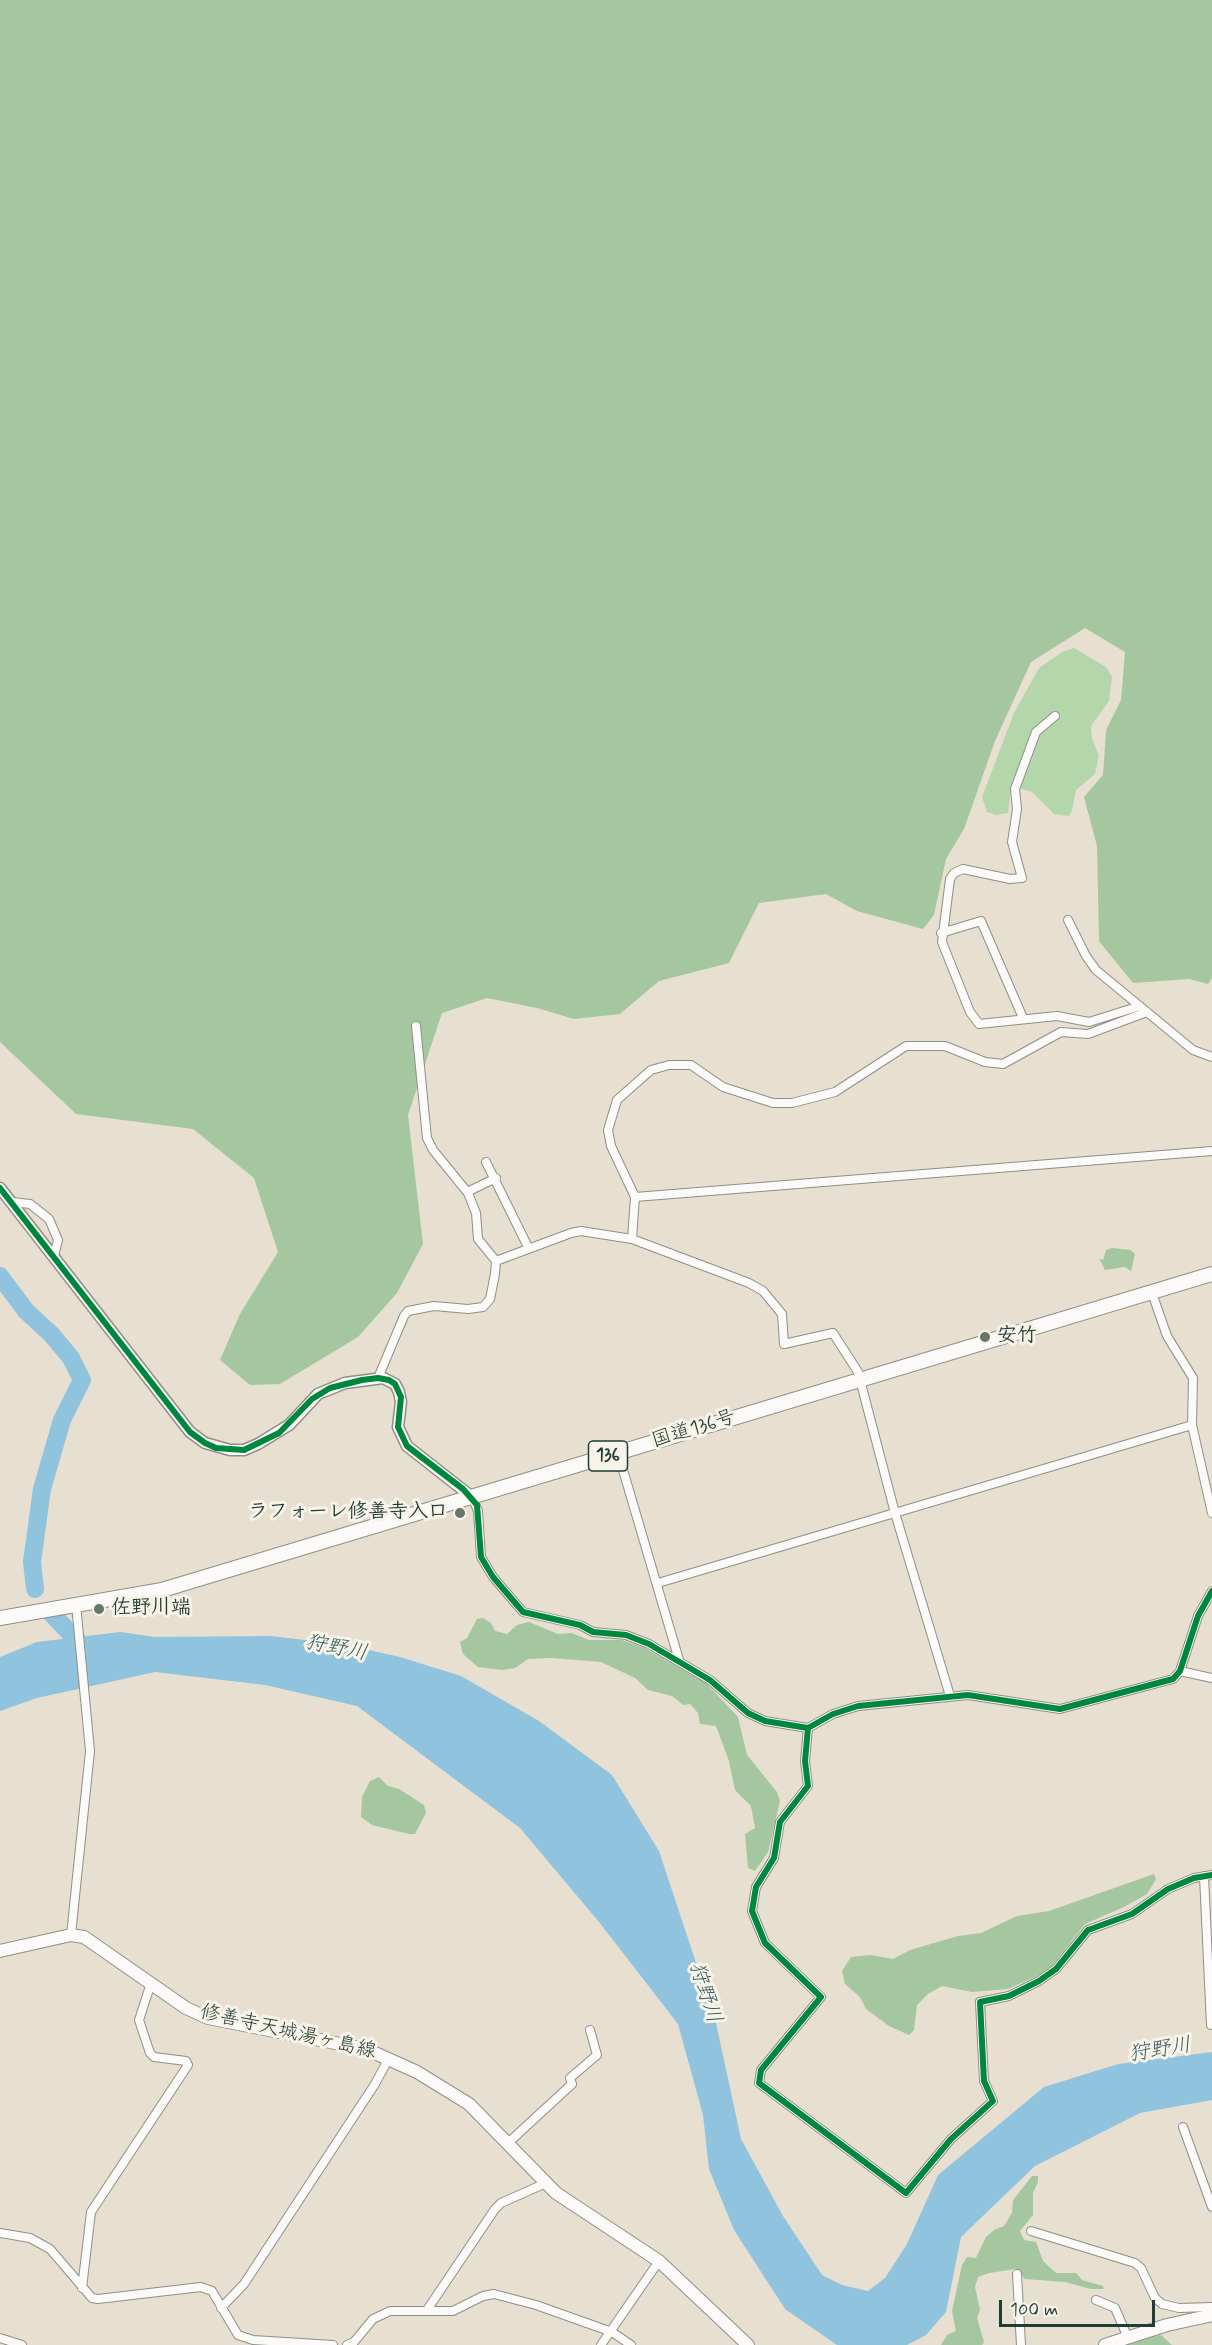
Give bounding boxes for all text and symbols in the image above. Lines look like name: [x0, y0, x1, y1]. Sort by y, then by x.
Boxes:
place label: 安竹: [997, 1325, 1037, 1349]
marker: 安竹: [978, 1330, 992, 1344]
street label: 国道136号: [649, 1406, 739, 1454]
road number: 136: [588, 1441, 628, 1471]
place label: ラフォーレ修善寺入口: [248, 1501, 448, 1525]
marker: ラフォーレ修善寺入口: [453, 1506, 467, 1520]
place label: 佐野川端: [111, 1597, 191, 1621]
marker: 佐野川端: [92, 1602, 106, 1616]
water label: 狩野川: [303, 1631, 369, 1667]
water label: 狩野川: [682, 1959, 726, 2027]
street label: 修善寺天城湯ヶ島線: [198, 2001, 378, 2065]
water label: 狩野川: [1127, 2034, 1193, 2068]
scale bar: [1002, 2288, 1158, 2326]
text: 100 m: [1010, 2298, 1058, 2322]

